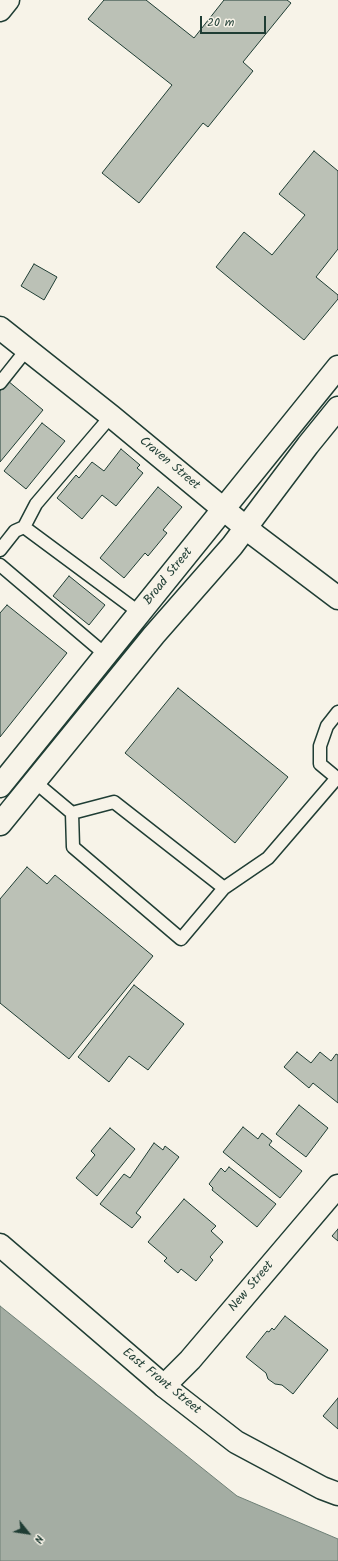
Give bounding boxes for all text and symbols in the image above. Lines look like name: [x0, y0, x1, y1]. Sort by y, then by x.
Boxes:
scale bar: [202, 8, 268, 34]
text: 20 m: [207, 13, 234, 32]
street label: Craven Street: [135, 434, 203, 494]
street label: Broad Street: [141, 545, 197, 609]
street label: New Street: [226, 1258, 278, 1316]
street label: East Front Street: [119, 1346, 203, 1418]
north arrow: [8, 1513, 48, 1553]
text: N: [29, 1531, 48, 1547]

